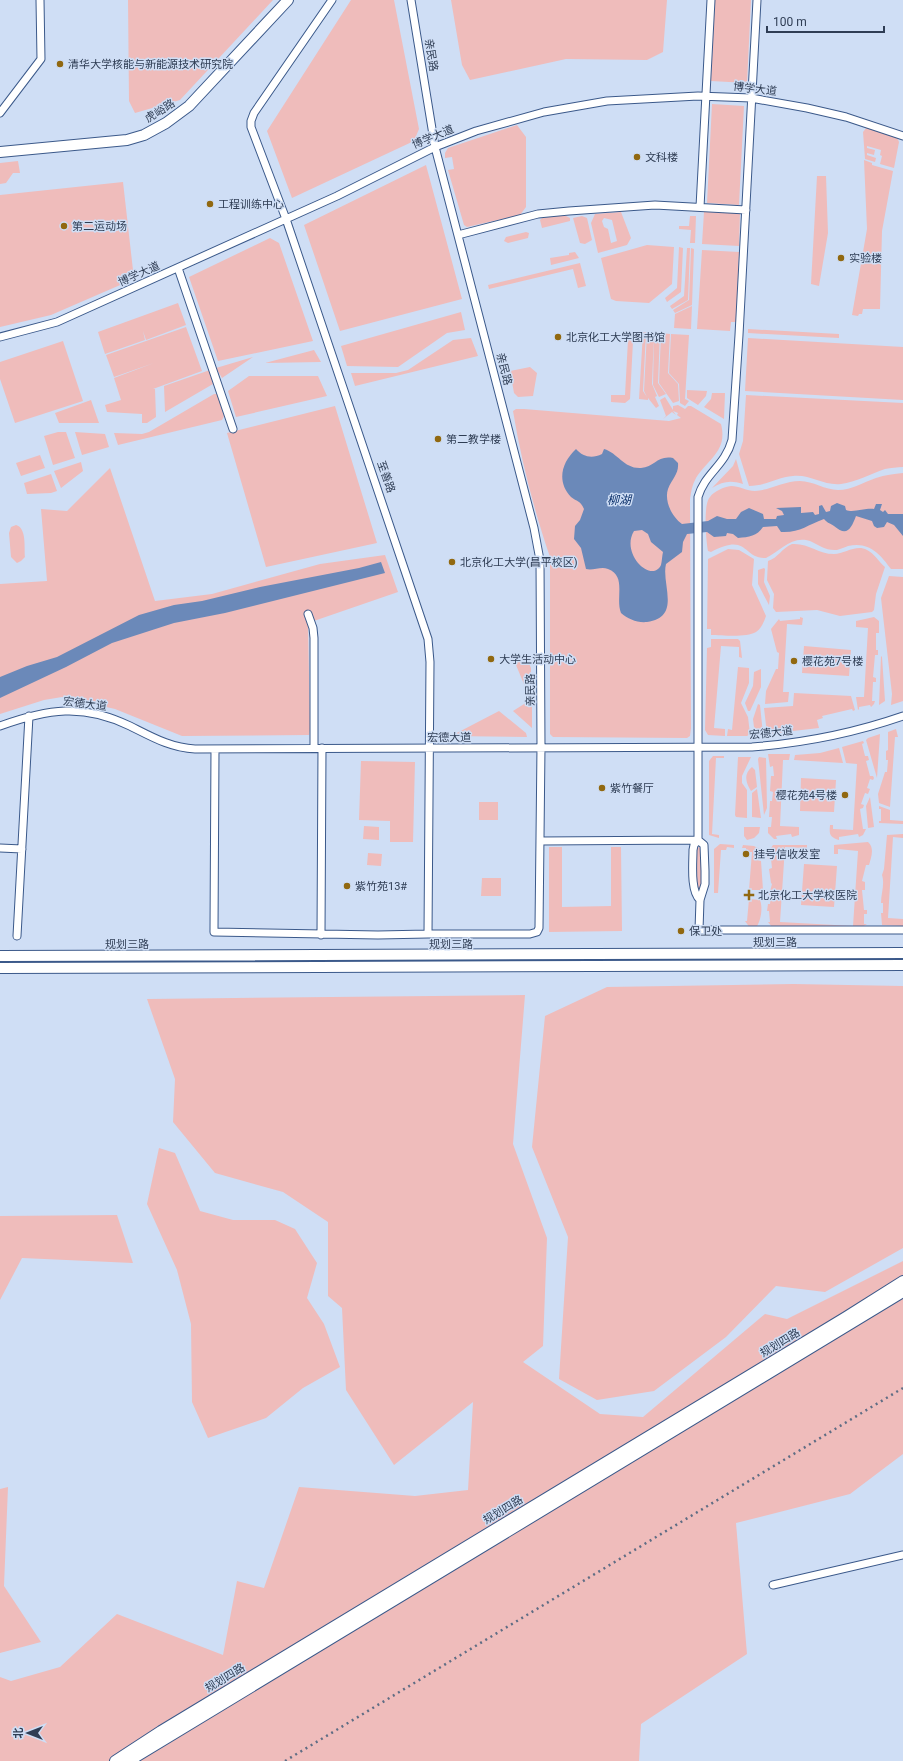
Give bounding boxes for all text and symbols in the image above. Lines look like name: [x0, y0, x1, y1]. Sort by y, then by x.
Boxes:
scale bar: [767, 8, 884, 34]
text: 100 m: [773, 15, 807, 29]
street label: 亲民路: [422, 38, 440, 72]
place label: 清华大学核能与新能源技术研究院: [68, 58, 233, 71]
marker: 清华大学核能与新能源技术研究院: [55, 59, 65, 69]
street label: 博学大道: [732, 80, 778, 98]
street label: 虎峪路: [143, 97, 177, 125]
street label: 博学大道: [410, 122, 456, 152]
place label: 文科楼: [645, 151, 678, 164]
marker: 文科楼: [632, 152, 642, 162]
place label: 工程训练中心: [218, 198, 284, 211]
marker: 工程训练中心: [205, 199, 215, 209]
place label: 第二运动场: [72, 220, 127, 233]
marker: 第二运动场: [59, 221, 69, 231]
place label: 实验楼: [849, 252, 882, 265]
marker: 实验楼: [836, 253, 846, 263]
street label: 博学大道: [116, 259, 162, 289]
place label: 北京化工大学图书馆: [566, 331, 665, 344]
marker: 北京化工大学图书馆: [553, 332, 563, 342]
street label: 亲民路: [494, 351, 514, 387]
place label: 第二教学楼: [446, 433, 501, 446]
marker: 第二教学楼: [433, 434, 443, 444]
street label: 至善路: [374, 459, 398, 495]
water label: 柳湖: [607, 493, 633, 507]
place label: 北京化工大学(昌平校区): [460, 556, 578, 569]
marker: 北京化工大学(昌平校区): [447, 557, 457, 567]
place label: 大学生活动中心: [499, 653, 576, 666]
marker: 大学生活动中心: [486, 654, 496, 664]
place label: 樱花苑7号楼: [802, 655, 863, 668]
marker: 樱花苑7号楼: [789, 656, 799, 666]
street label: 亲民路: [524, 674, 537, 707]
street label: 宏德大道: [62, 695, 108, 713]
street label: 宏德大道: [748, 724, 794, 742]
street label: 宏德大道: [427, 731, 471, 744]
place label: 紫竹餐厅: [610, 782, 654, 795]
marker: 紫竹餐厅: [597, 783, 607, 793]
place label: 樱花苑4号楼: [776, 789, 837, 802]
marker: 樱花苑4号楼: [840, 790, 850, 800]
place label: 挂号信收发室: [754, 848, 820, 861]
marker: 挂号信收发室: [741, 849, 751, 859]
place label: 紫竹苑13#: [355, 880, 407, 893]
marker: 紫竹苑13#: [342, 881, 352, 891]
marker: 北京化工大学校医院: [743, 889, 755, 901]
place label: 北京化工大学校医院: [758, 889, 857, 902]
place label: 保卫处: [689, 925, 722, 938]
marker: 保卫处: [676, 926, 686, 936]
street label: 规划三路: [753, 936, 797, 949]
street label: 规划三路: [105, 938, 149, 951]
street label: 规划三路: [429, 938, 473, 951]
street label: 规划四路: [758, 1326, 802, 1360]
street label: 规划四路: [481, 1493, 525, 1527]
street label: 规划四路: [203, 1661, 247, 1695]
north arrow: [8, 1713, 48, 1753]
text: 北: [12, 1728, 25, 1739]

